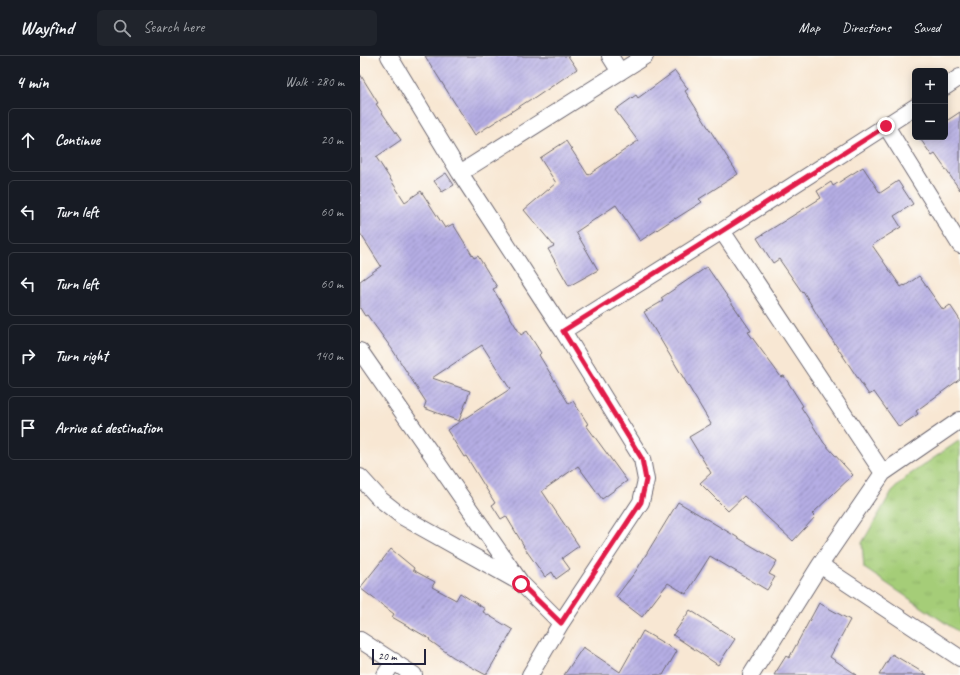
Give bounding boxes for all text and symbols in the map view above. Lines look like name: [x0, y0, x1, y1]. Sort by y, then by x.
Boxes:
search box: [97, 10, 377, 46]
text: Wayfind: [20, 16, 73, 40]
icon: search: [111, 17, 133, 39]
text: Search here: [143, 18, 204, 37]
text: Map: [799, 19, 820, 36]
text: Directions: [842, 19, 891, 36]
text: Saved: [913, 19, 940, 36]
map controls: [912, 68, 948, 140]
button: +: [912, 68, 948, 104]
text: 4 min: [16, 72, 49, 93]
text: Walk · 280 m: [285, 74, 344, 90]
button: −: [912, 104, 948, 140]
route end: [877, 117, 895, 135]
icon: ahead: [17, 129, 39, 151]
text: Continue: [55, 131, 100, 150]
text: 20 m: [321, 132, 343, 148]
icon: left: [17, 201, 39, 223]
text: Turn left: [55, 203, 98, 222]
text: 60 m: [321, 204, 343, 220]
icon: left: [17, 273, 39, 295]
text: Turn left: [55, 275, 98, 294]
text: 60 m: [321, 276, 343, 292]
icon: right: [17, 345, 39, 367]
text: Turn right: [55, 347, 108, 366]
text: 140 m: [315, 348, 343, 364]
icon: arrive: [17, 417, 39, 439]
text: Arrive at destination: [55, 419, 162, 438]
route start: [512, 575, 530, 593]
scale bar: [372, 647, 426, 666]
text: 20 m: [378, 649, 397, 663]

